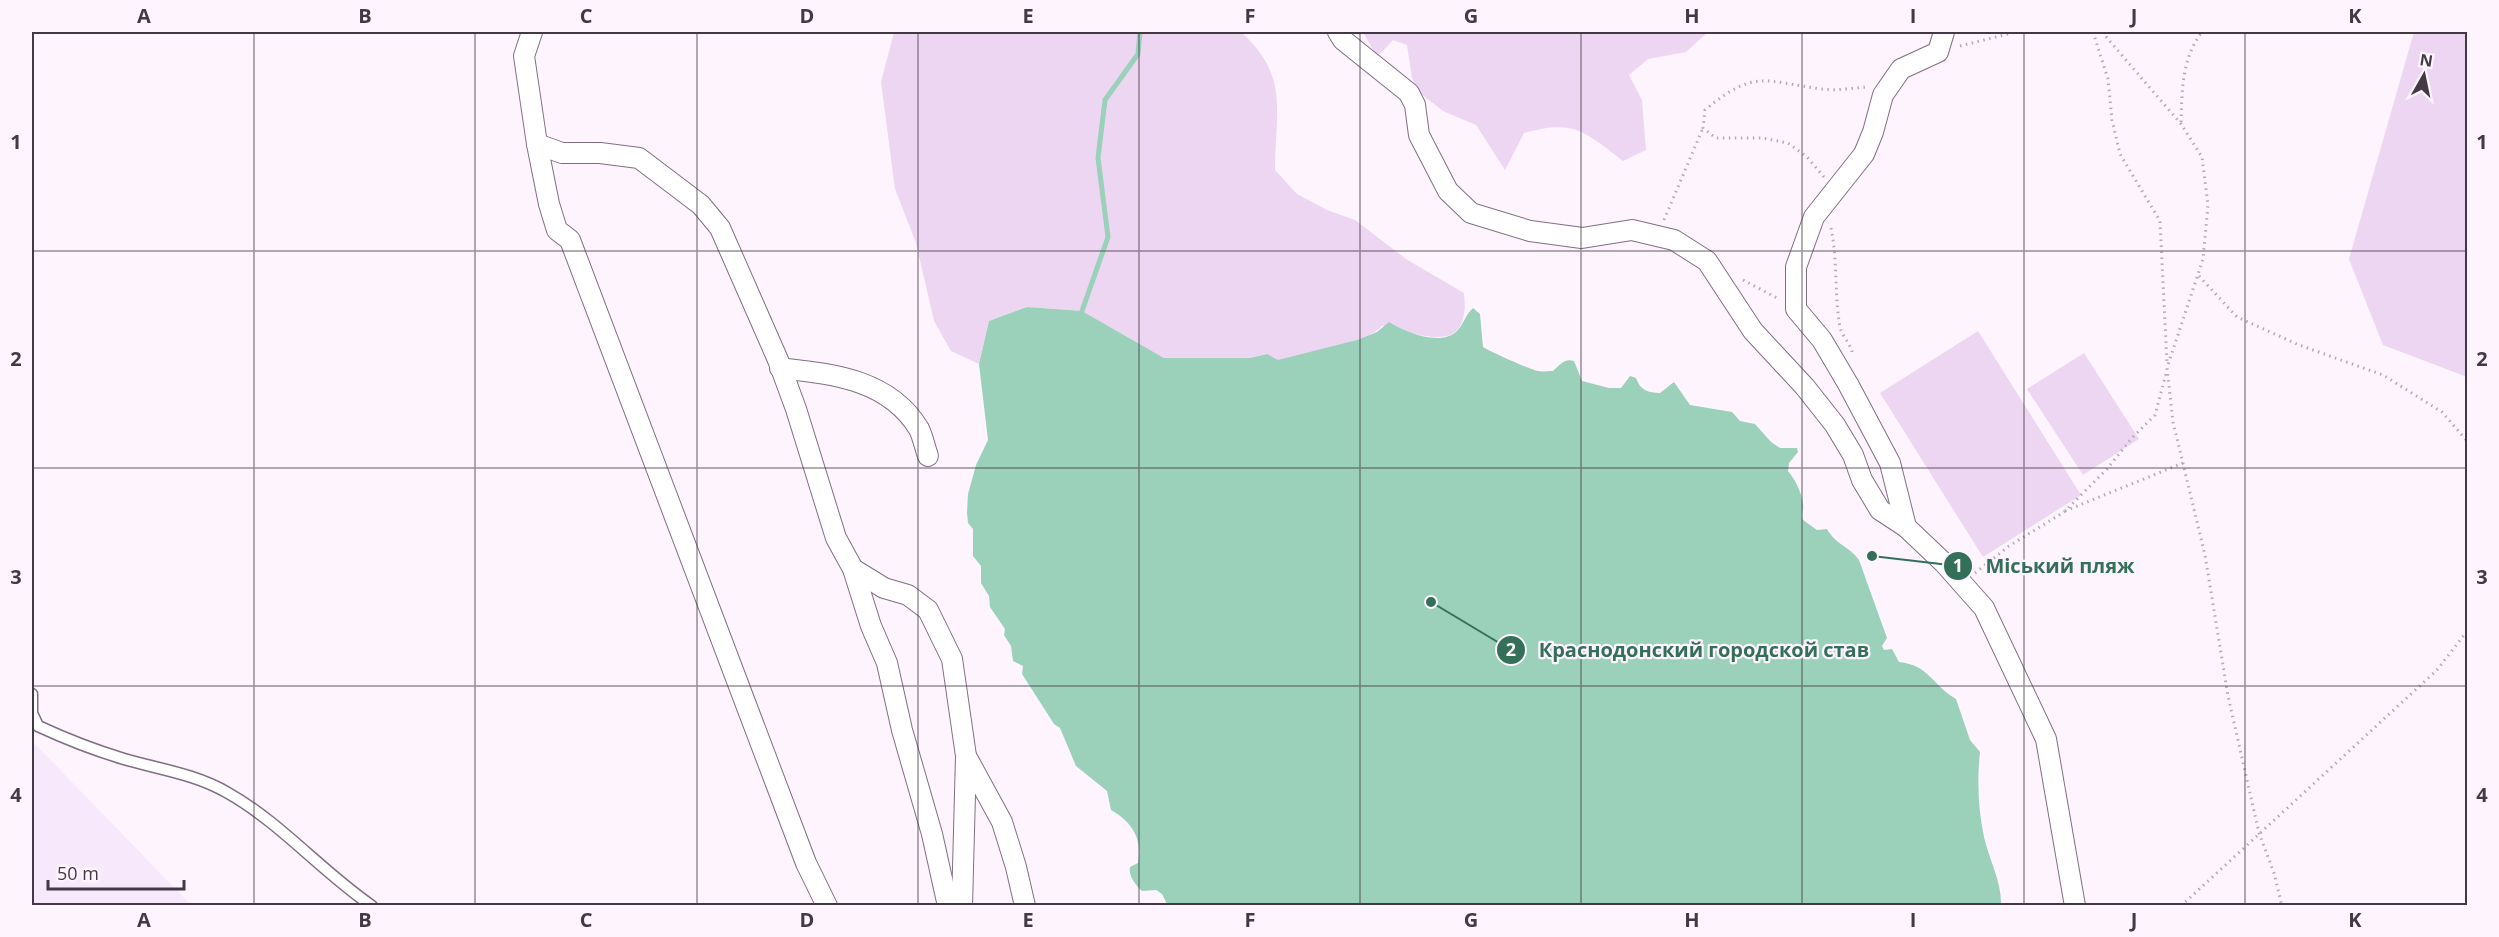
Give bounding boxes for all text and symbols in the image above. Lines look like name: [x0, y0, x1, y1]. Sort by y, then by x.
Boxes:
text: A: [137, 2, 151, 29]
text: B: [358, 2, 372, 29]
text: C: [580, 2, 593, 29]
text: D: [800, 2, 814, 29]
text: E: [1022, 2, 1034, 29]
text: F: [1245, 2, 1255, 29]
text: G: [1464, 2, 1478, 29]
text: H: [1684, 2, 1700, 29]
text: I: [1910, 2, 1916, 29]
text: J: [2129, 2, 2137, 29]
text: K: [2348, 2, 2362, 29]
north arrow: [2394, 45, 2454, 105]
text: N: [2418, 48, 2434, 72]
text: 1: [10, 128, 22, 155]
text: 1: [2476, 128, 2488, 155]
text: 2: [10, 345, 22, 372]
text: 2: [2476, 345, 2488, 372]
callout: Міський пляж: [1943, 547, 2146, 585]
text: Міський пляж: [1985, 552, 2135, 579]
text: 1: [1953, 553, 1963, 577]
text: 3: [10, 563, 22, 590]
text: 3: [2476, 563, 2488, 590]
callout: Краснодонский городской став: [1496, 631, 1881, 669]
text: Краснодонский городской став: [1539, 636, 1869, 663]
text: 2: [1506, 637, 1516, 661]
text: 4: [10, 781, 22, 808]
text: 4: [2476, 781, 2488, 808]
scale bar: [48, 853, 184, 891]
text: 50 m: [57, 861, 99, 885]
text: A: [137, 906, 151, 933]
text: B: [358, 906, 372, 933]
text: C: [580, 906, 593, 933]
text: D: [800, 906, 814, 933]
text: E: [1022, 906, 1034, 933]
text: F: [1245, 906, 1255, 933]
text: G: [1464, 906, 1478, 933]
text: H: [1684, 906, 1700, 933]
text: I: [1910, 906, 1916, 933]
text: J: [2129, 906, 2137, 933]
text: K: [2348, 906, 2362, 933]

